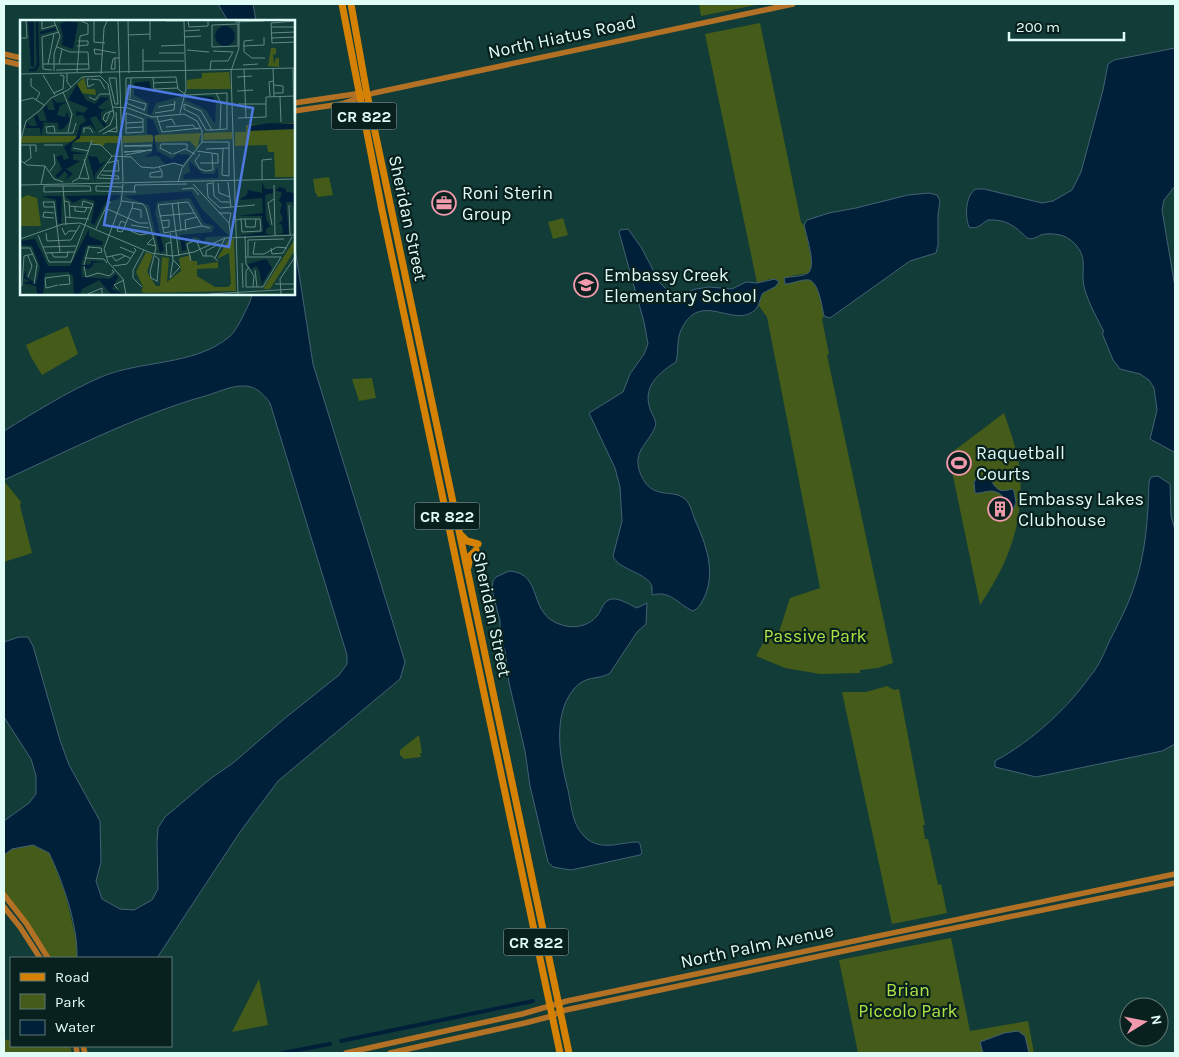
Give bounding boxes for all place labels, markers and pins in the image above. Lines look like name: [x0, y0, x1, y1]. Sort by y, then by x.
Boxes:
place label: Roni Sterin Group: [462, 182, 553, 225]
office icon: Roni Sterin Group: [431, 190, 457, 216]
place label: Embassy Creek Elementary School: [604, 264, 757, 307]
school or university icon: Embassy Creek Elementary School: [573, 272, 599, 298]
place label: Raquetball Courts: [976, 442, 1065, 485]
sports icon: Raquetball Courts: [946, 450, 972, 476]
place label: Embassy Lakes Clubhouse: [1018, 488, 1144, 531]
building icon: Embassy Lakes Clubhouse: [987, 496, 1013, 522]

